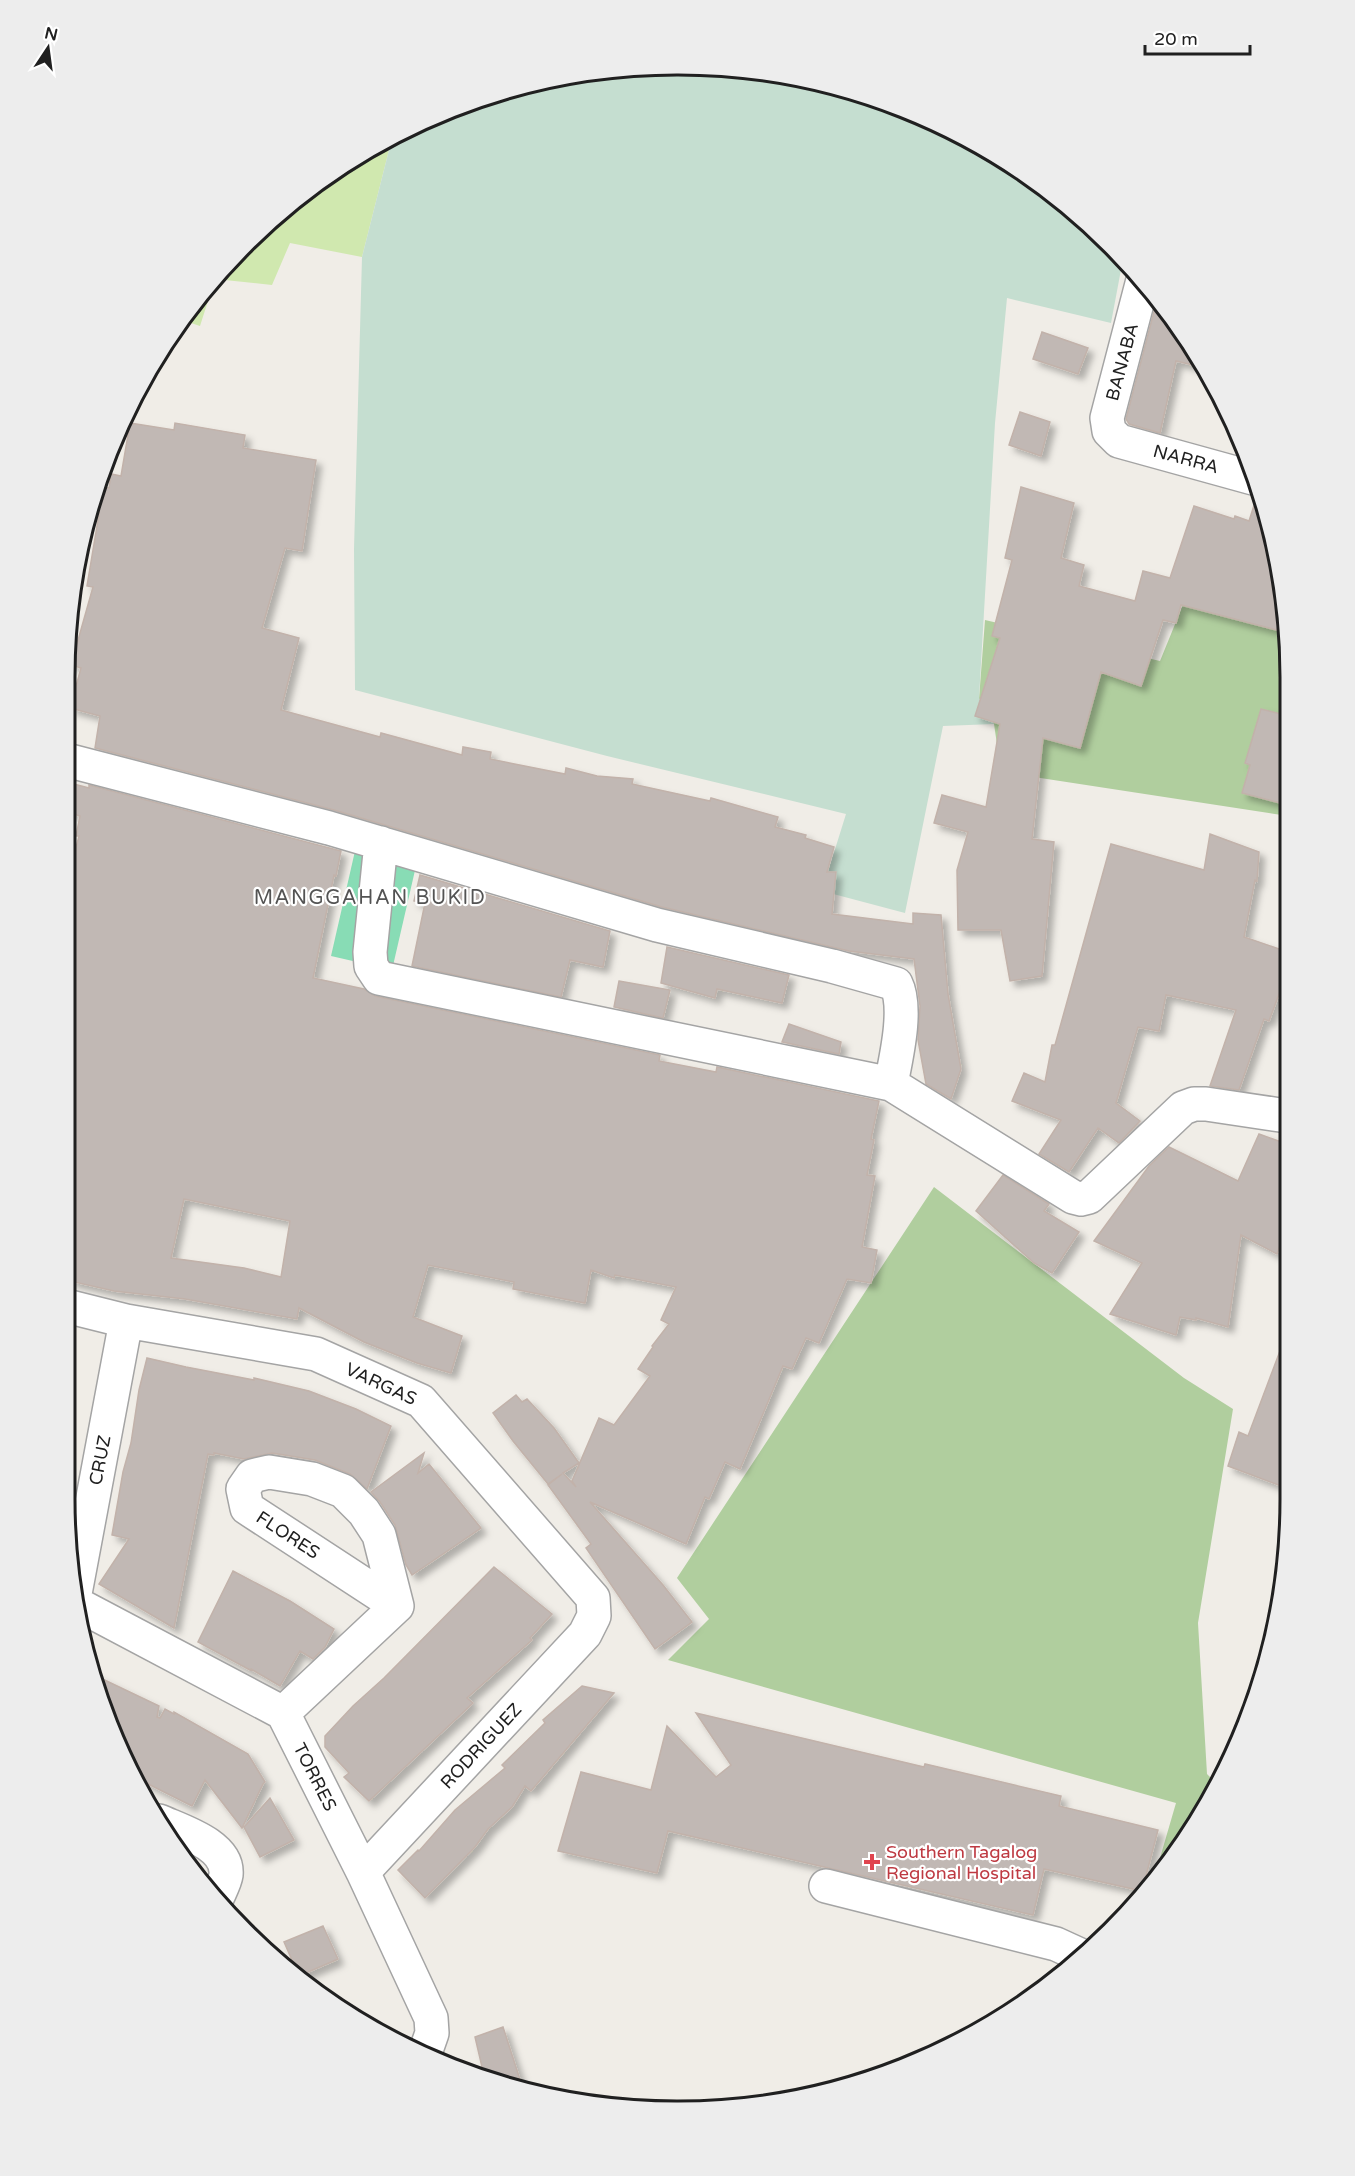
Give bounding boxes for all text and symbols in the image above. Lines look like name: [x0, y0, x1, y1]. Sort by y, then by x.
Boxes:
north arrow: [18, 18, 78, 78]
scale bar: [1145, 18, 1250, 56]
text: N: [43, 23, 60, 46]
text: 20 m: [1154, 28, 1198, 50]
street label: BANABA: [1101, 321, 1143, 403]
street label: NARRA: [1151, 440, 1221, 478]
district label: MANGGAHAN BUKID: [254, 886, 486, 910]
street label: VARGAS: [342, 1358, 420, 1410]
street label: CRUZ: [84, 1433, 116, 1487]
street label: FLORES: [252, 1506, 324, 1564]
street label: RODRIGUEZ: [436, 1699, 526, 1793]
street label: TORRES: [289, 1739, 341, 1815]
place label: Southern Tagalog Regional Hospital: [886, 1841, 1037, 1884]
marker: Southern Tagalog Regional Hospital: [863, 1853, 881, 1871]

